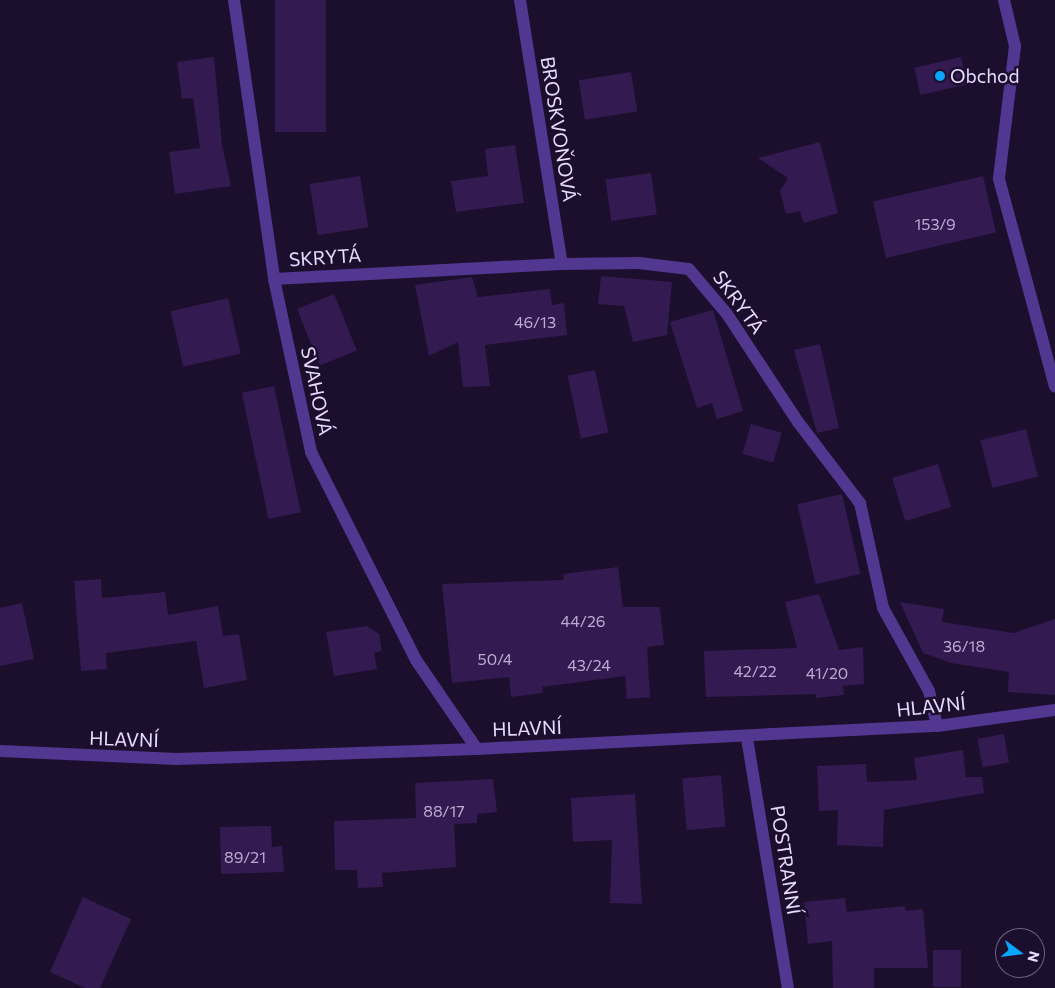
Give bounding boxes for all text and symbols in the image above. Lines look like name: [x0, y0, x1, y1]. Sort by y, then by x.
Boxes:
street label: BROSKVOŇOVÁ: [536, 55, 582, 203]
place label: Obchod: [950, 65, 1019, 87]
marker: Obchod: [934, 70, 946, 82]
house number: 153/9: [914, 214, 956, 234]
street label: SKRYTÁ: [288, 243, 362, 271]
street label: SKRYTÁ: [709, 266, 769, 338]
house number: 46/13: [514, 312, 556, 332]
street label: SVAHOVÁ: [297, 345, 337, 437]
house number: 44/26: [561, 611, 605, 631]
house number: 36/18: [943, 636, 985, 656]
house number: 50/4: [478, 649, 512, 669]
house number: 43/24: [567, 655, 611, 675]
house number: 42/22: [733, 661, 777, 681]
house number: 41/20: [806, 663, 848, 683]
street label: HLAVNÍ: [895, 691, 967, 721]
street label: HLAVNÍ: [492, 715, 562, 741]
street label: HLAVNÍ: [89, 726, 159, 752]
house number: 88/17: [423, 801, 465, 821]
street label: POSTRANNÍ: [766, 804, 806, 916]
house number: 89/21: [224, 847, 266, 867]
north arrow: [995, 928, 1045, 978]
text: N: [1024, 949, 1044, 964]

